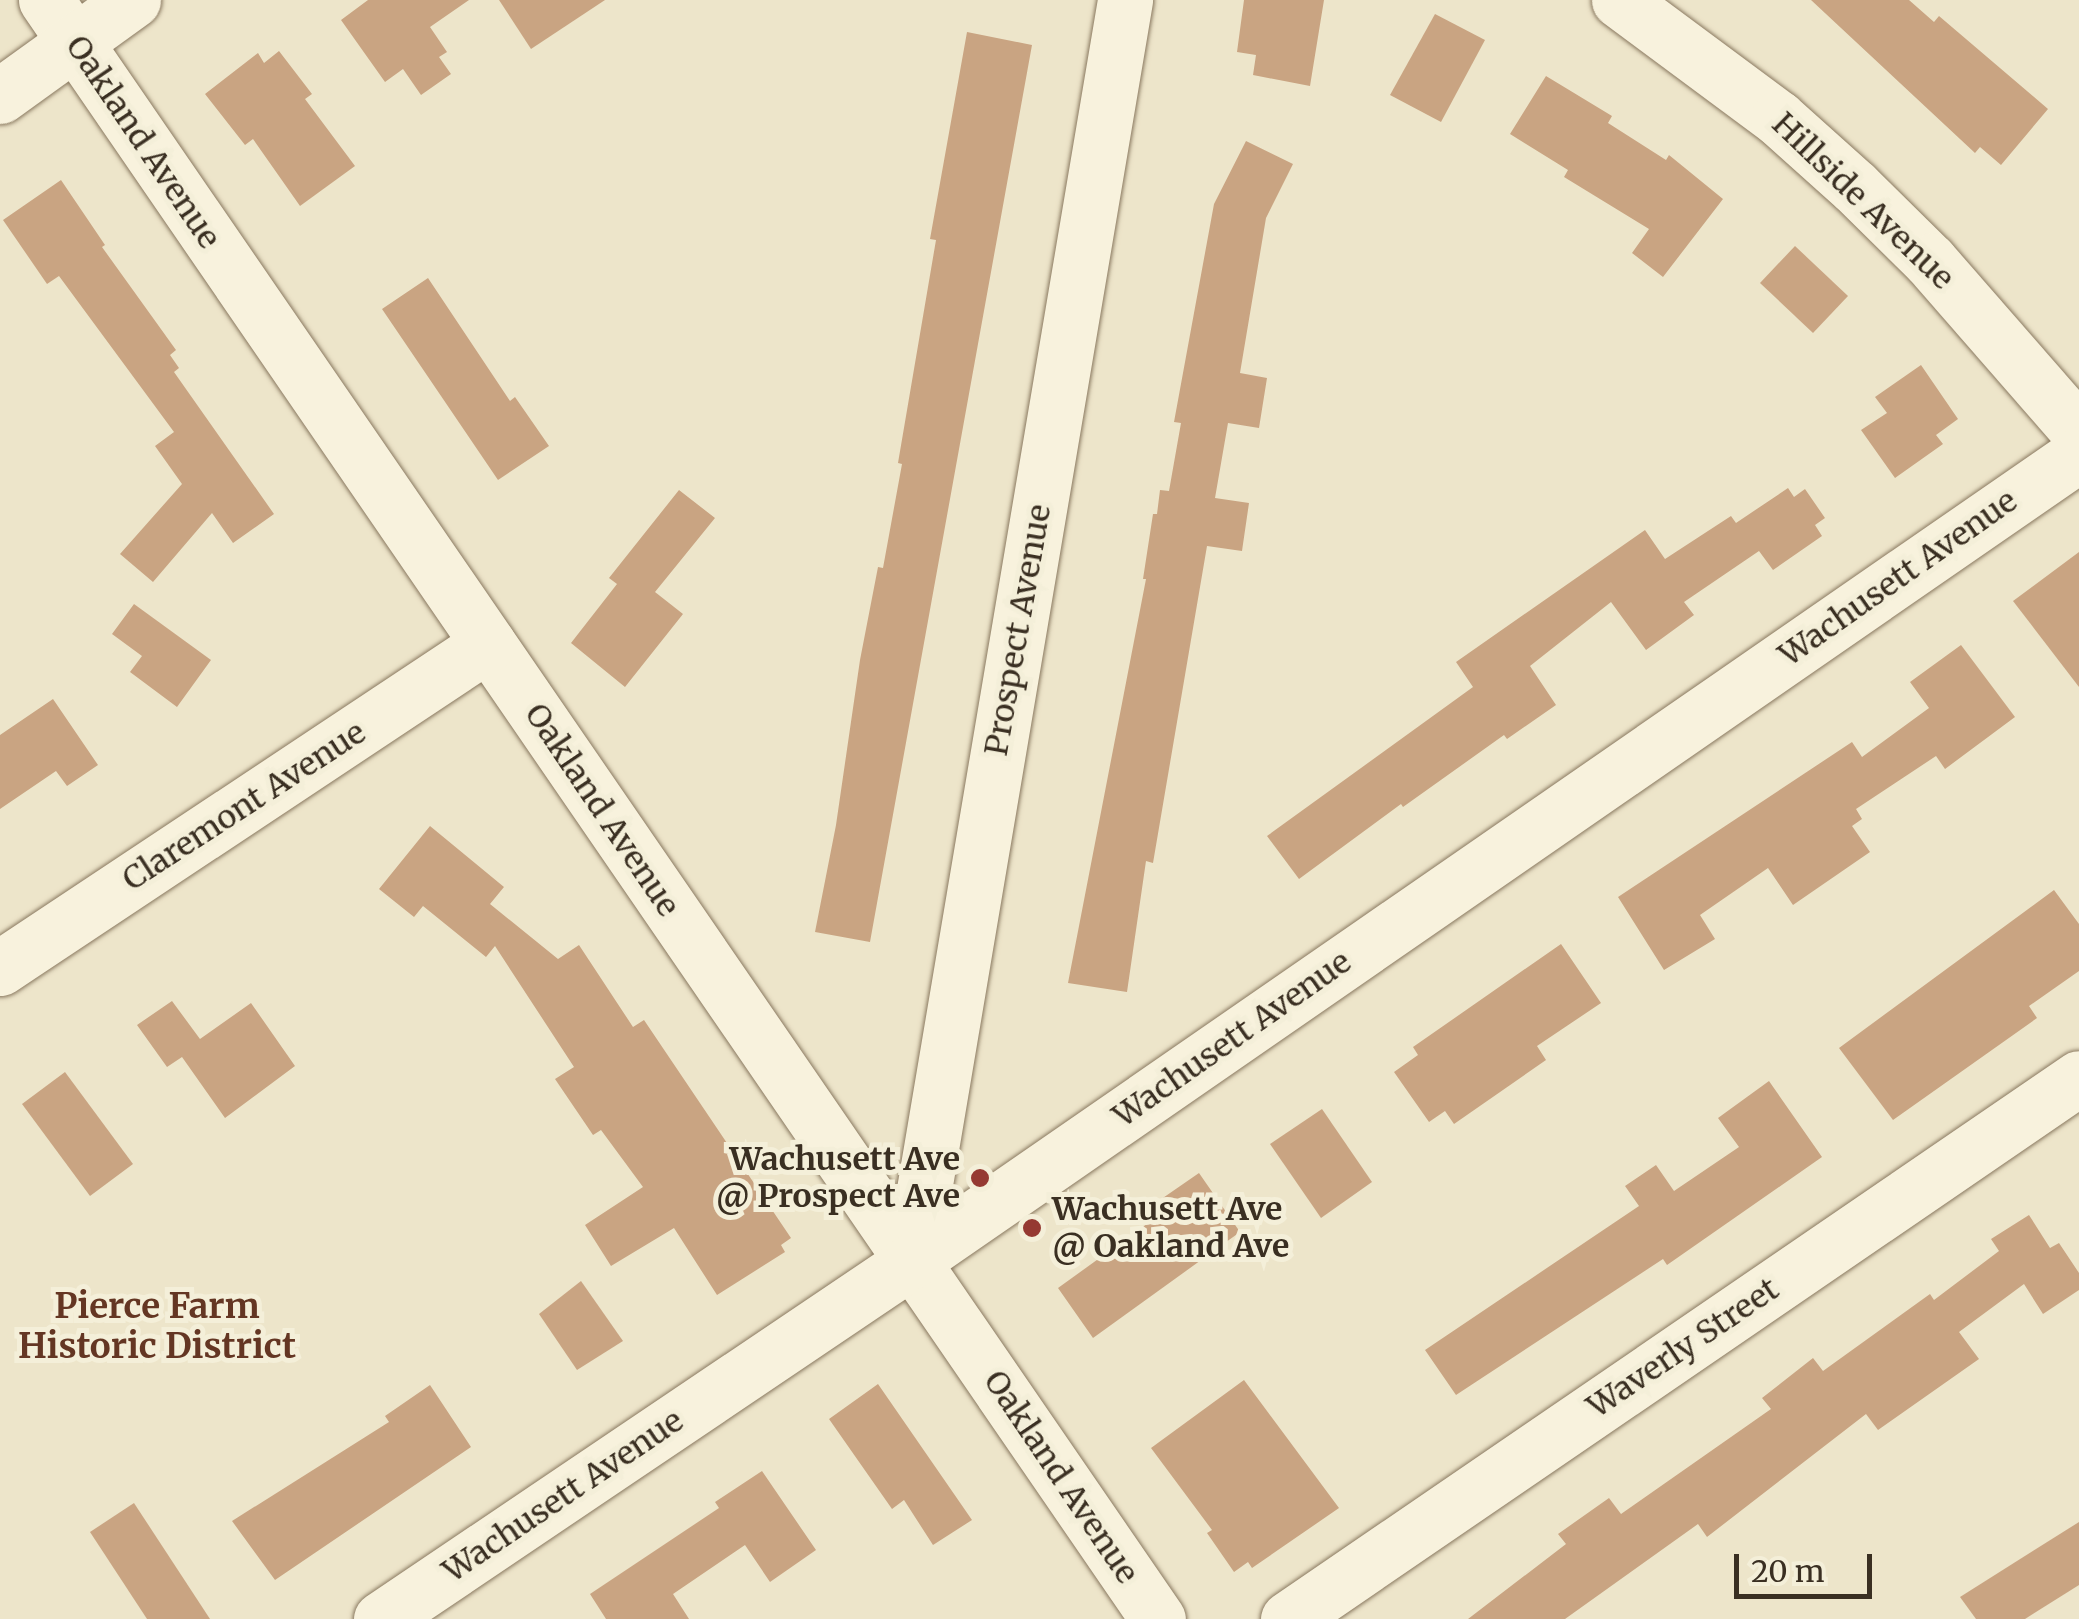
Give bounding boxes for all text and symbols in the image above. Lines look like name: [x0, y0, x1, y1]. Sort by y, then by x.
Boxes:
street label: Oakland Avenue: [58, 28, 228, 256]
street label: Hillside Avenue: [1764, 105, 1962, 297]
street label: Wachusett Avenue: [1772, 482, 2024, 674]
street label: Prospect Avenue: [977, 501, 1059, 759]
street label: Oakland Avenue: [517, 696, 687, 924]
street label: Claremont Avenue: [115, 713, 373, 899]
street label: Wachusett Avenue: [1106, 943, 1358, 1135]
place label: Wachusett Ave @ Prospect Ave: [716, 1141, 960, 1216]
marker: Wachusett Ave @ Prospect Ave: [969, 1167, 991, 1189]
place label: Wachusett Ave @ Oakland Ave: [1052, 1191, 1289, 1266]
marker: Wachusett Ave @ Oakland Ave: [1021, 1217, 1043, 1239]
street label: Waverly Street: [1580, 1270, 1786, 1426]
district label: Pierce Farm Historic District: [18, 1285, 296, 1367]
street label: Oakland Avenue: [976, 1363, 1146, 1591]
street label: Wachusett Avenue: [436, 1401, 690, 1591]
scale bar: [1739, 1534, 1876, 1596]
text: 20 m: [1751, 1552, 1824, 1590]

